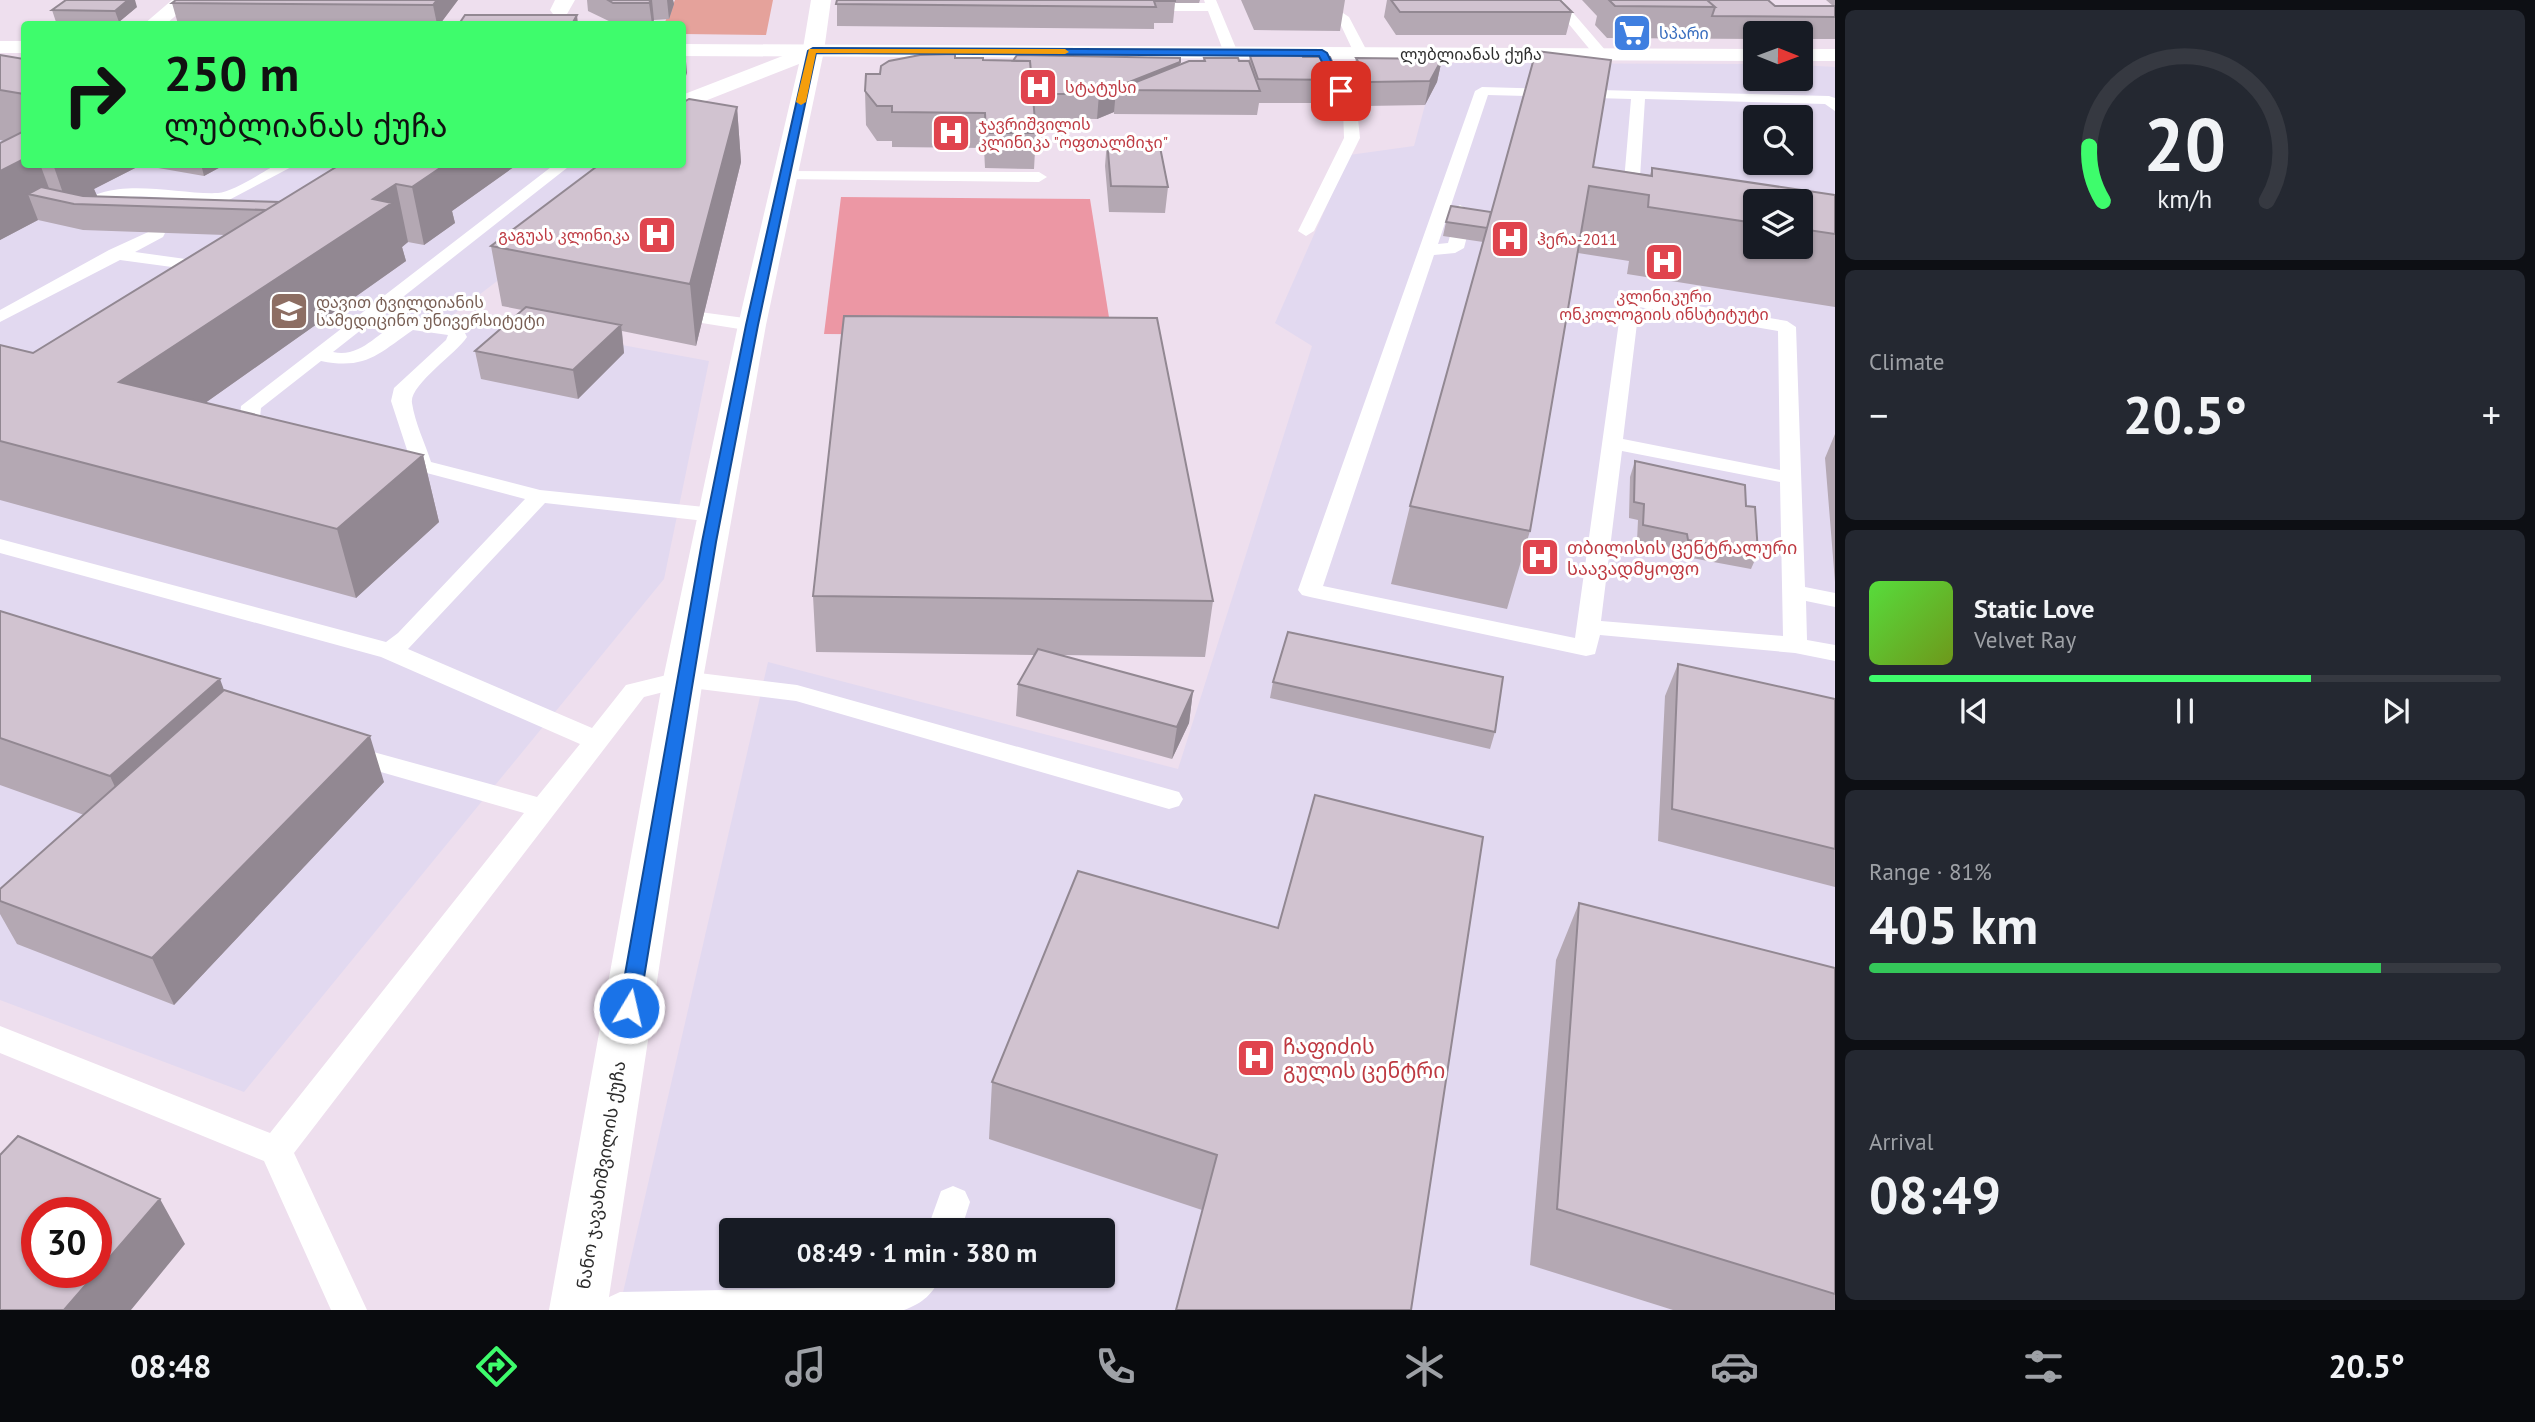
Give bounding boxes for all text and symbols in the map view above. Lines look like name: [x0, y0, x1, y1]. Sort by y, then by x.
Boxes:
supermarket icon: სპარი: [1611, 12, 1653, 54]
north arrow: [1743, 21, 1813, 91]
map controls: [1743, 21, 1813, 259]
place label: სპარი: [1659, 23, 1709, 43]
text: 250 m: [164, 41, 299, 105]
street label: ლუბლიანას ქუჩა: [1400, 44, 1542, 65]
icon: right: [49, 49, 140, 140]
pin: [1311, 61, 1371, 121]
hospital icon: სტატუსი: [1017, 66, 1059, 108]
icon: arrive: [1322, 72, 1360, 110]
place label: სტატუსი: [1065, 77, 1136, 97]
text: 20: [2144, 97, 2226, 191]
text: ლუბლიანას ქუჩა: [164, 104, 448, 146]
button: search: [1743, 105, 1813, 175]
hospital icon: ჯავრიშვილის კლინიკა "ოფთალმიჯი": [930, 112, 972, 154]
place label: ჯავრიშვილის კლინიკა "ოფთალმიჯი": [978, 114, 1168, 153]
text: km/h: [2158, 183, 2212, 215]
button: layers: [1743, 189, 1813, 259]
hospital icon: გაგუას კლინიკა: [636, 214, 678, 256]
hospital icon: ჰერა-2011: [1489, 218, 1531, 260]
place label: გაგუას კლინიკა: [498, 225, 630, 246]
place label: ჰერა-2011: [1537, 229, 1617, 249]
hospital icon: კლინიკური ონკოლოგიის ინსტიტუტი: [1643, 241, 1685, 283]
place label: კლინიკური ონკოლოგიის ინსტიტუტი: [1559, 286, 1769, 325]
school or university icon: დავით ტვილდიანის სამედიცინო უნივერსიტეტი: [268, 290, 310, 332]
place label: დავით ტვილდიანის სამედიცინო უნივერსიტეტი: [316, 292, 545, 331]
text: Climate: [1869, 347, 1944, 376]
text: 20.5°: [2123, 381, 2247, 448]
text: −: [1869, 390, 1888, 439]
text: +: [2482, 390, 2501, 439]
hospital icon: თბილისის ცენტრალური საავადმყოფო: [1519, 536, 1561, 578]
place label: თბილისის ცენტრალური საავადმყოფო: [1567, 536, 1797, 580]
text: Static Love: [1974, 592, 2095, 625]
text: Velvet Ray: [1974, 625, 2076, 654]
icon: previous: [1955, 692, 1993, 730]
icon: pause: [2166, 692, 2204, 730]
icon: next: [2377, 692, 2415, 730]
text: Range · 81%: [1869, 857, 1992, 886]
text: 405 km: [1869, 891, 2038, 958]
position arrow: [592, 971, 666, 1045]
place label: ჩაფიძის გულის ცენტრი: [1283, 1033, 1445, 1084]
hospital icon: ჩაფიძის გულის ცენტრი: [1235, 1037, 1277, 1079]
street label: ნანო ჯავახიშვილის ქუჩა: [572, 1059, 630, 1291]
text: Arrival: [1869, 1127, 1933, 1156]
text: 08:49: [1869, 1161, 2001, 1228]
speed limit sign: 30: [21, 1197, 112, 1288]
text: 08:49 · 1 min · 380 m: [797, 1236, 1037, 1269]
icon: directions: [472, 1342, 521, 1391]
icon: music: [781, 1342, 830, 1391]
icon: phone: [1091, 1342, 1140, 1391]
icon: climate: [1400, 1342, 1449, 1391]
icon: car: [1710, 1342, 1759, 1391]
icon: filters: [2019, 1342, 2068, 1391]
text: 08:48: [130, 1345, 211, 1387]
text: 20.5°: [2328, 1345, 2405, 1387]

